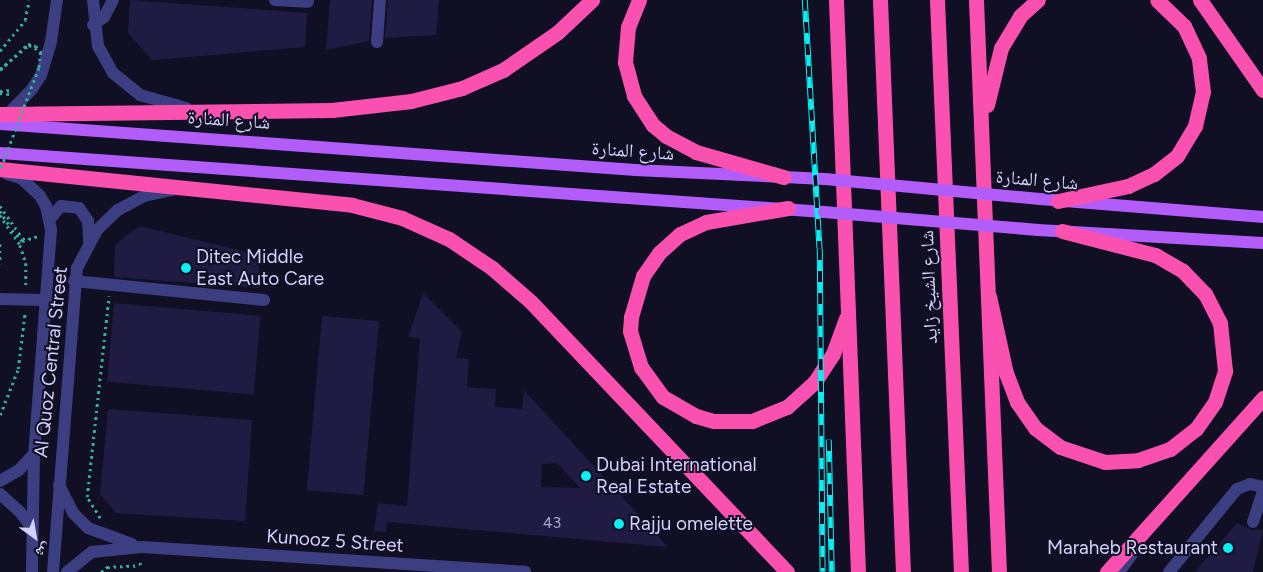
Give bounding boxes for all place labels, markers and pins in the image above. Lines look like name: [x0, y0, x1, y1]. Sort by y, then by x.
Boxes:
place label: Ditec Middle East Auto Care: [196, 246, 324, 290]
marker: Ditec Middle East Auto Care: [180, 262, 192, 274]
place label: Dubai International Real Estate: [596, 454, 757, 498]
marker: Dubai International Real Estate: [580, 470, 592, 482]
place label: Rajju omelette: [629, 513, 753, 535]
marker: Rajju omelette: [613, 518, 625, 530]
place label: Maraheb Restaurant: [1047, 537, 1218, 559]
marker: Maraheb Restaurant: [1222, 542, 1234, 554]

